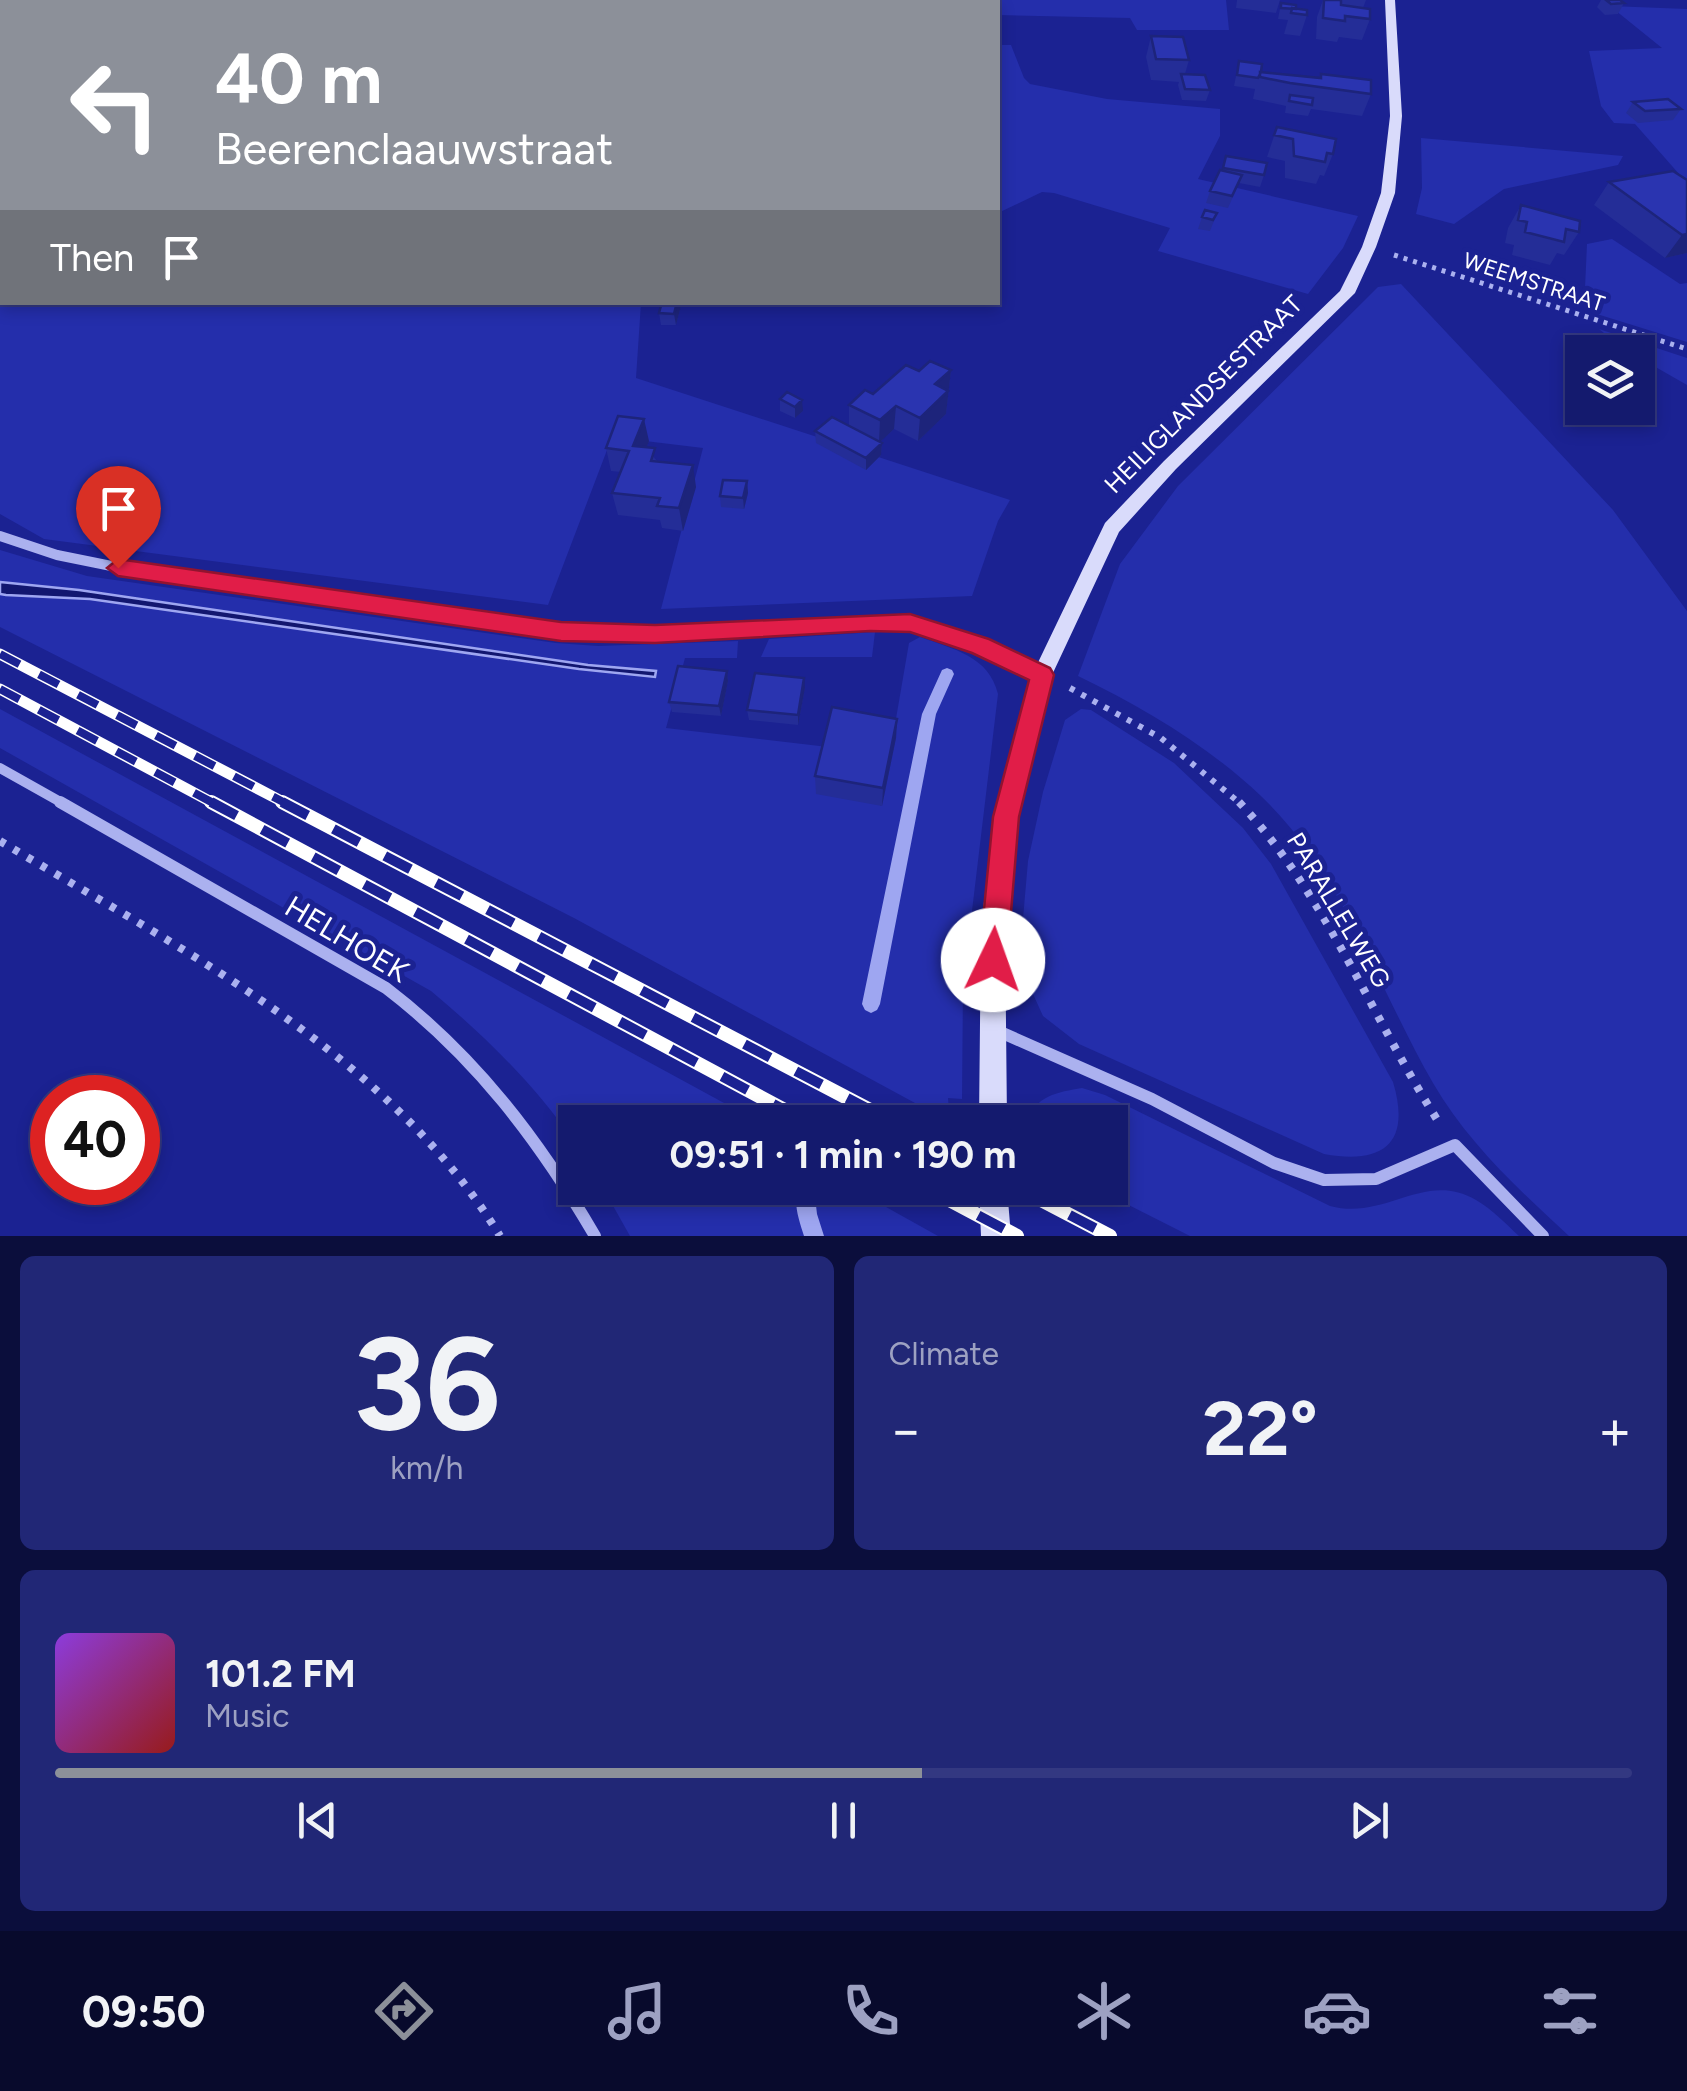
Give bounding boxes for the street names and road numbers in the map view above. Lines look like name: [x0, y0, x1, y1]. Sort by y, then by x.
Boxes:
street label: WEEMSTRAAT: [1460, 246, 1608, 318]
street label: HEILIGLANDSESTRAAT: [1098, 289, 1308, 499]
street label: PARALLELWEG: [1281, 827, 1397, 993]
street label: HELHOEK: [278, 888, 416, 991]

